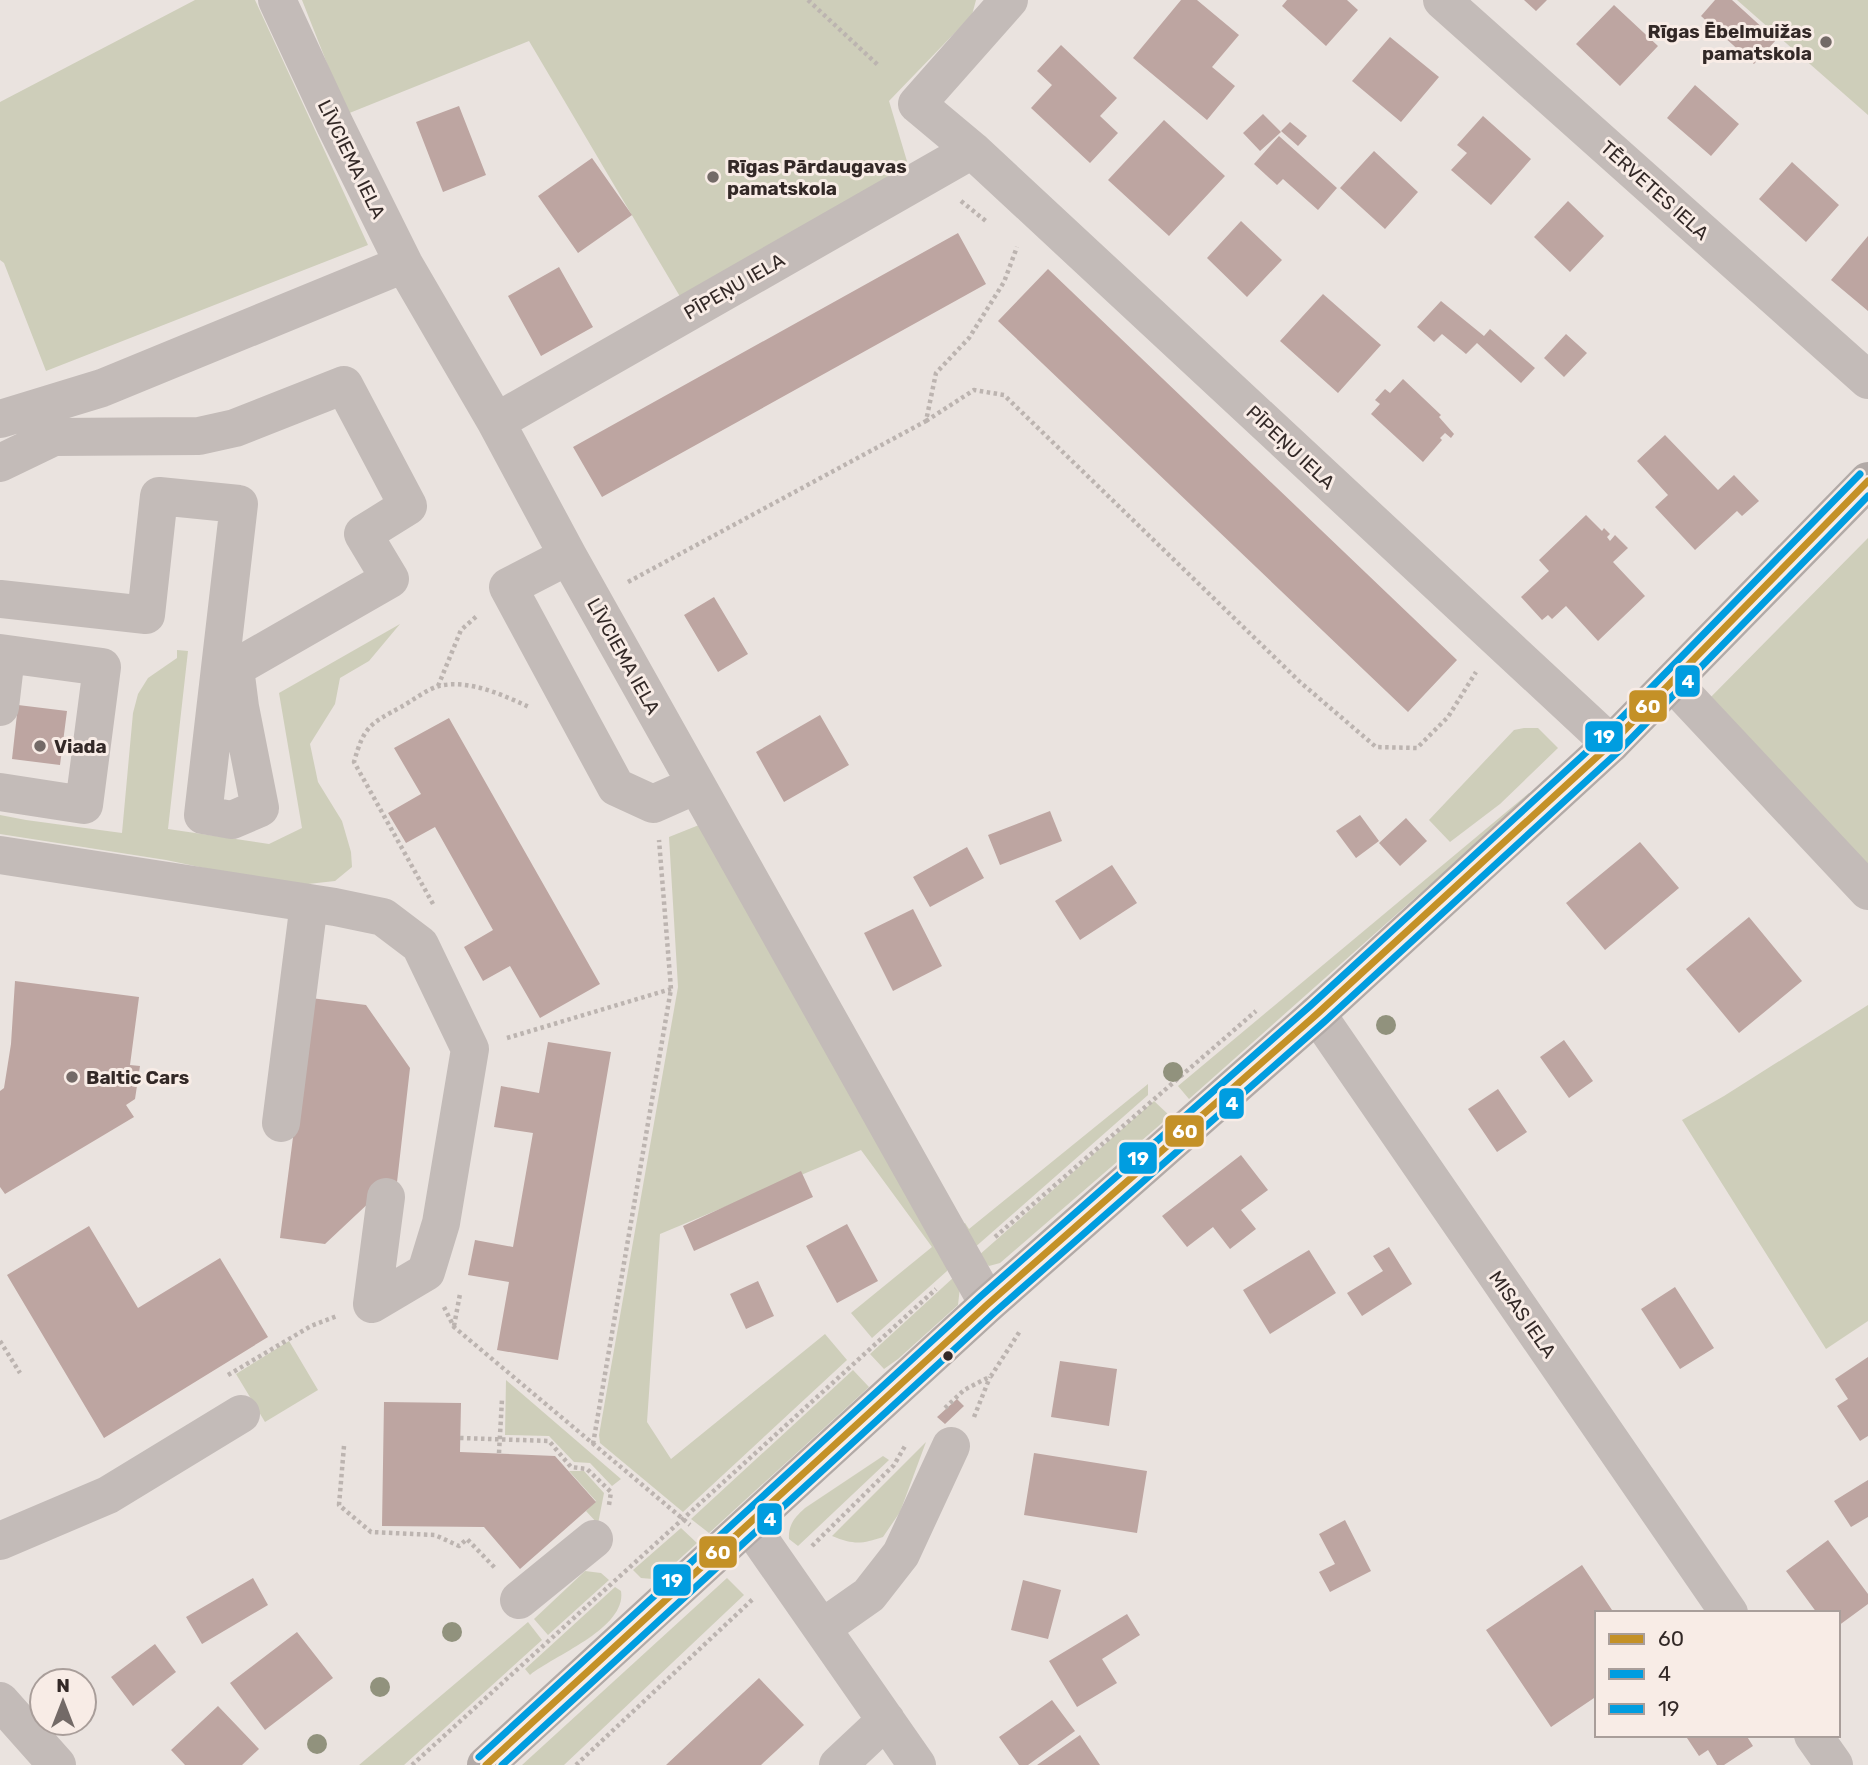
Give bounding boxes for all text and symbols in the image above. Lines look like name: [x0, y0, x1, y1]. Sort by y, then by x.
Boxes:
place label: Rīgas Ēbelmuižas pamatskola: [1648, 20, 1812, 65]
marker: Rīgas Ēbelmuižas pamatskola: [1818, 34, 1834, 50]
street label: LĪVCIEMA IELA: [313, 96, 390, 223]
street label: TĒRVETES IELA: [1596, 136, 1714, 245]
place label: Rīgas Pārdaugavas pamatskola: [727, 155, 907, 200]
marker: Rīgas Pārdaugavas pamatskola: [705, 169, 721, 185]
street label: PĪPEŅU IELA: [680, 248, 789, 324]
street label: PĪPEŅU IELA: [1242, 401, 1340, 494]
street label: LĪVCIEMA IELA: [582, 594, 665, 719]
line badge: 4: [1674, 664, 1701, 698]
text: 4: [1682, 670, 1695, 693]
line badge: 60: [1628, 689, 1668, 723]
text: 60: [1635, 695, 1661, 718]
line badge: 19: [1584, 720, 1624, 753]
text: 19: [1593, 725, 1615, 748]
place label: Viada: [54, 735, 107, 758]
marker: Viada: [32, 738, 48, 754]
place label: Baltic Cars: [86, 1066, 189, 1089]
marker: Baltic Cars: [64, 1069, 80, 1085]
line badge: 4: [1218, 1087, 1245, 1120]
text: 4: [1226, 1092, 1239, 1115]
line badge: 60: [1164, 1114, 1205, 1148]
text: 60: [1172, 1120, 1198, 1143]
line badge: 19: [1118, 1141, 1158, 1175]
text: 19: [1127, 1147, 1149, 1170]
street label: MISAS IELA: [1484, 1266, 1561, 1362]
unlabelled marker: [941, 1349, 955, 1363]
line badge: 4: [756, 1502, 783, 1536]
text: 4: [764, 1508, 777, 1531]
line badge: 60: [698, 1535, 738, 1569]
text: 60: [705, 1541, 731, 1564]
line badge: 19: [652, 1563, 692, 1597]
text: 19: [661, 1569, 683, 1592]
legend: [1595, 1611, 1840, 1737]
text: 60: [1658, 1626, 1684, 1651]
text: 4: [1658, 1661, 1671, 1686]
north arrow: [28, 1667, 98, 1737]
text: N: [56, 1674, 70, 1697]
text: 19: [1658, 1696, 1679, 1721]

